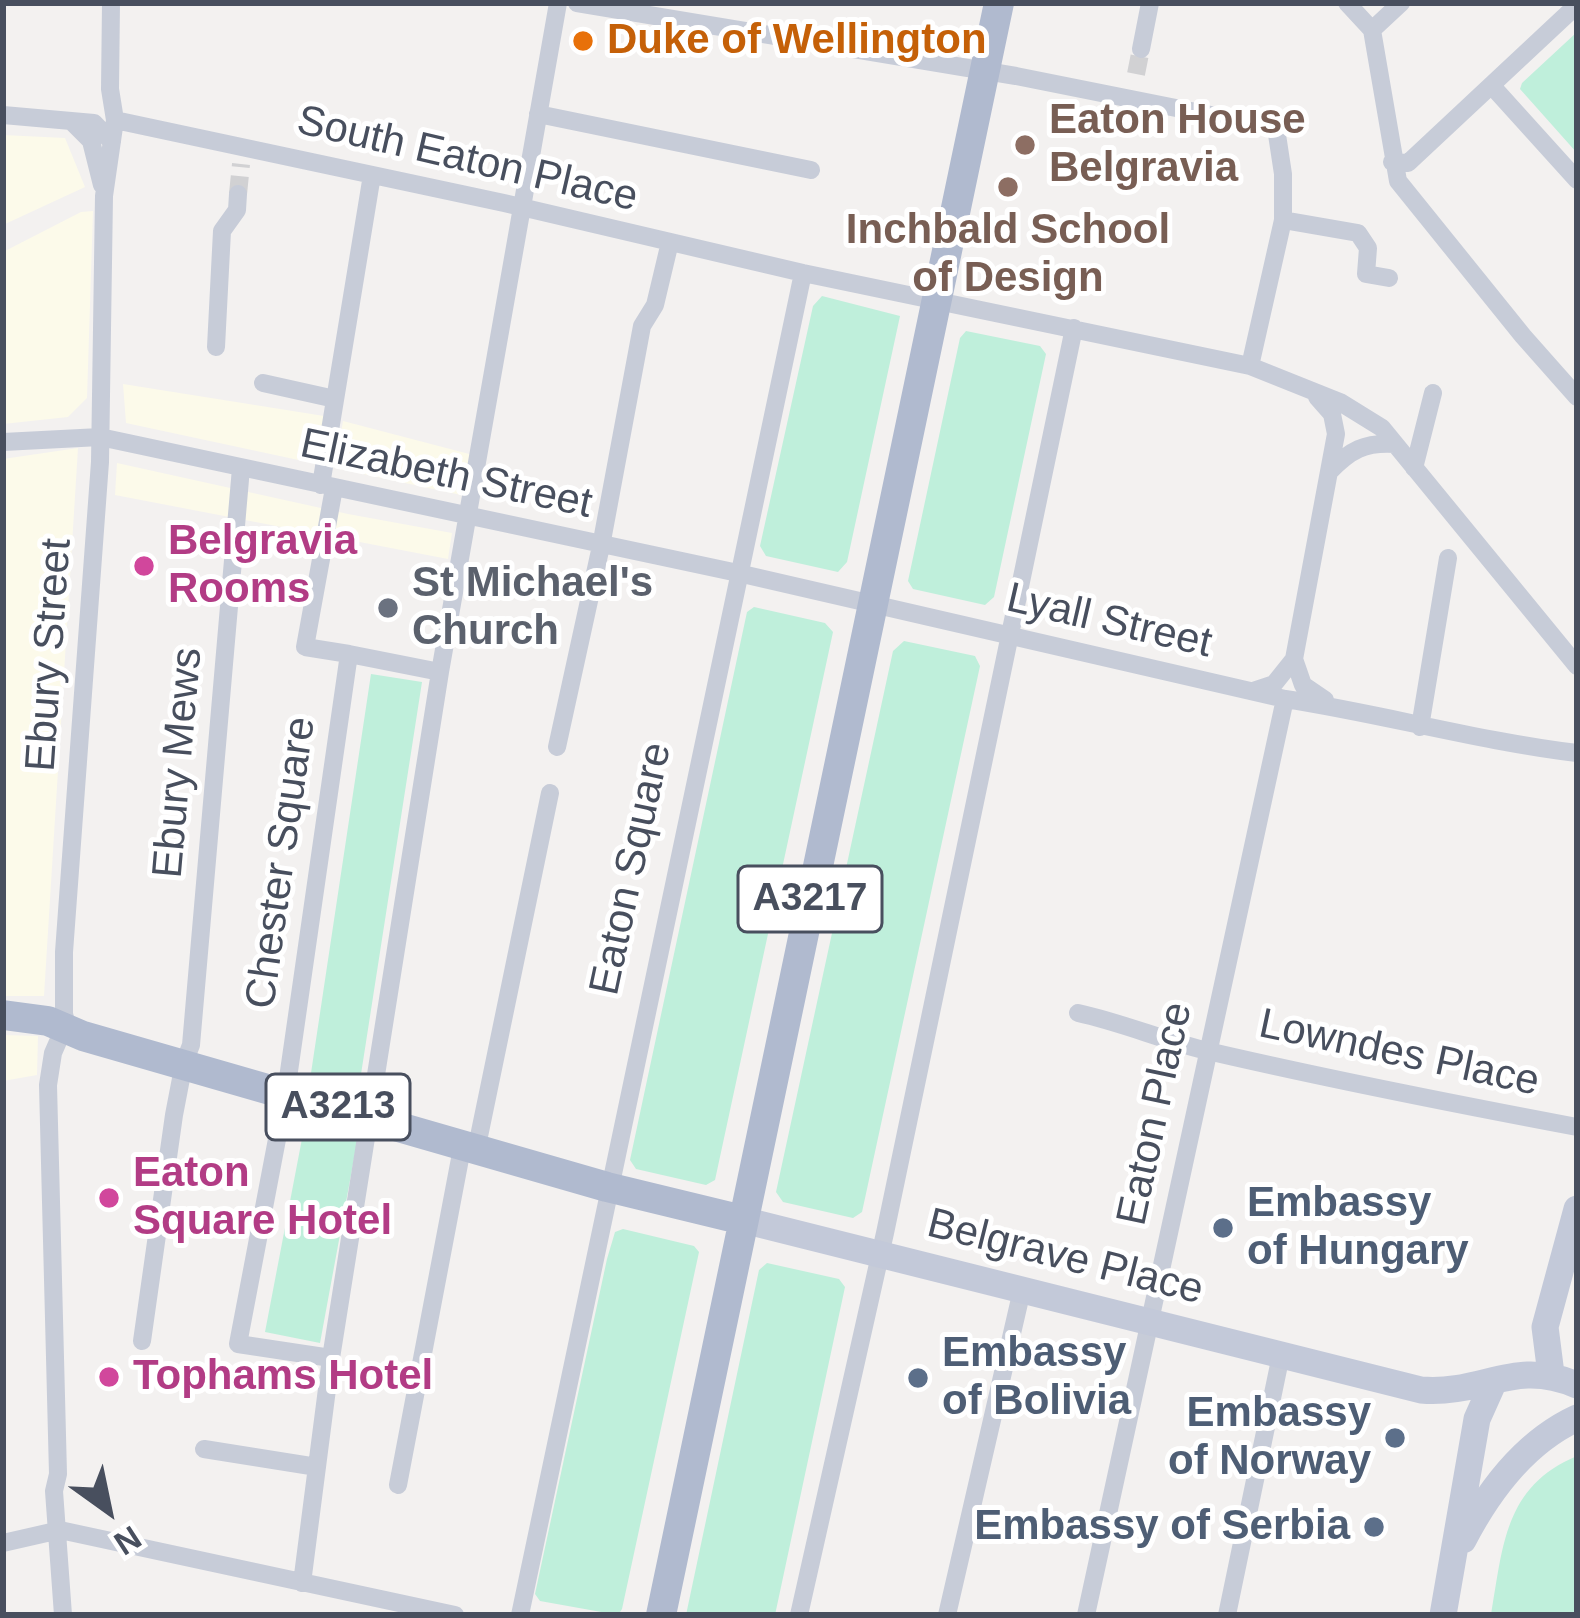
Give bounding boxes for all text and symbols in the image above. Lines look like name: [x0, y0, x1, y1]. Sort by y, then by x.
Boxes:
place label: Duke of Wellington: [607, 16, 987, 66]
marker: Duke of Wellington: [570, 28, 596, 54]
street label: South Eaton Place: [292, 96, 642, 224]
place label: Eaton House Belgravia: [1049, 96, 1306, 195]
marker: Eaton House Belgravia: [1012, 132, 1038, 158]
marker: Inchbald School of Design: [995, 174, 1021, 200]
place label: Inchbald School of Design: [846, 206, 1170, 304]
street label: Elizabeth Street: [296, 420, 596, 530]
place label: Belgravia Rooms: [168, 517, 357, 616]
street label: Ebury Street: [17, 537, 83, 773]
marker: Belgravia Rooms: [131, 553, 157, 579]
place label: St Michael's Church: [412, 559, 653, 658]
street label: Lyall Street: [1002, 574, 1216, 670]
marker: St Michael's Church: [375, 595, 401, 621]
street label: Ebury Mews: [144, 646, 214, 880]
street label: Chester Square: [237, 714, 327, 1012]
street label: Eaton Square: [581, 738, 683, 1000]
road number: A3217: [738, 866, 882, 932]
street label: Eaton Place: [1108, 998, 1204, 1230]
street label: Lowndes Place: [1254, 1000, 1544, 1108]
road number: A3213: [266, 1074, 410, 1140]
place label: Eaton Square Hotel: [133, 1149, 392, 1248]
place label: Embassy of Hungary: [1247, 1179, 1469, 1278]
marker: Eaton Square Hotel: [96, 1185, 122, 1211]
street label: Belgrave Place: [922, 1199, 1208, 1317]
marker: Embassy of Hungary: [1210, 1215, 1236, 1241]
place label: Embassy of Bolivia: [942, 1329, 1131, 1428]
place label: Tophams Hotel: [133, 1352, 433, 1402]
marker: Tophams Hotel: [96, 1364, 122, 1390]
marker: Embassy of Bolivia: [905, 1365, 931, 1391]
place label: Embassy of Norway: [1168, 1389, 1371, 1488]
marker: Embassy of Norway: [1382, 1425, 1408, 1451]
north arrow: [48, 1450, 168, 1570]
place label: Embassy of Serbia: [974, 1502, 1350, 1552]
marker: Embassy of Serbia: [1361, 1514, 1387, 1540]
text: N: [108, 1519, 148, 1563]

